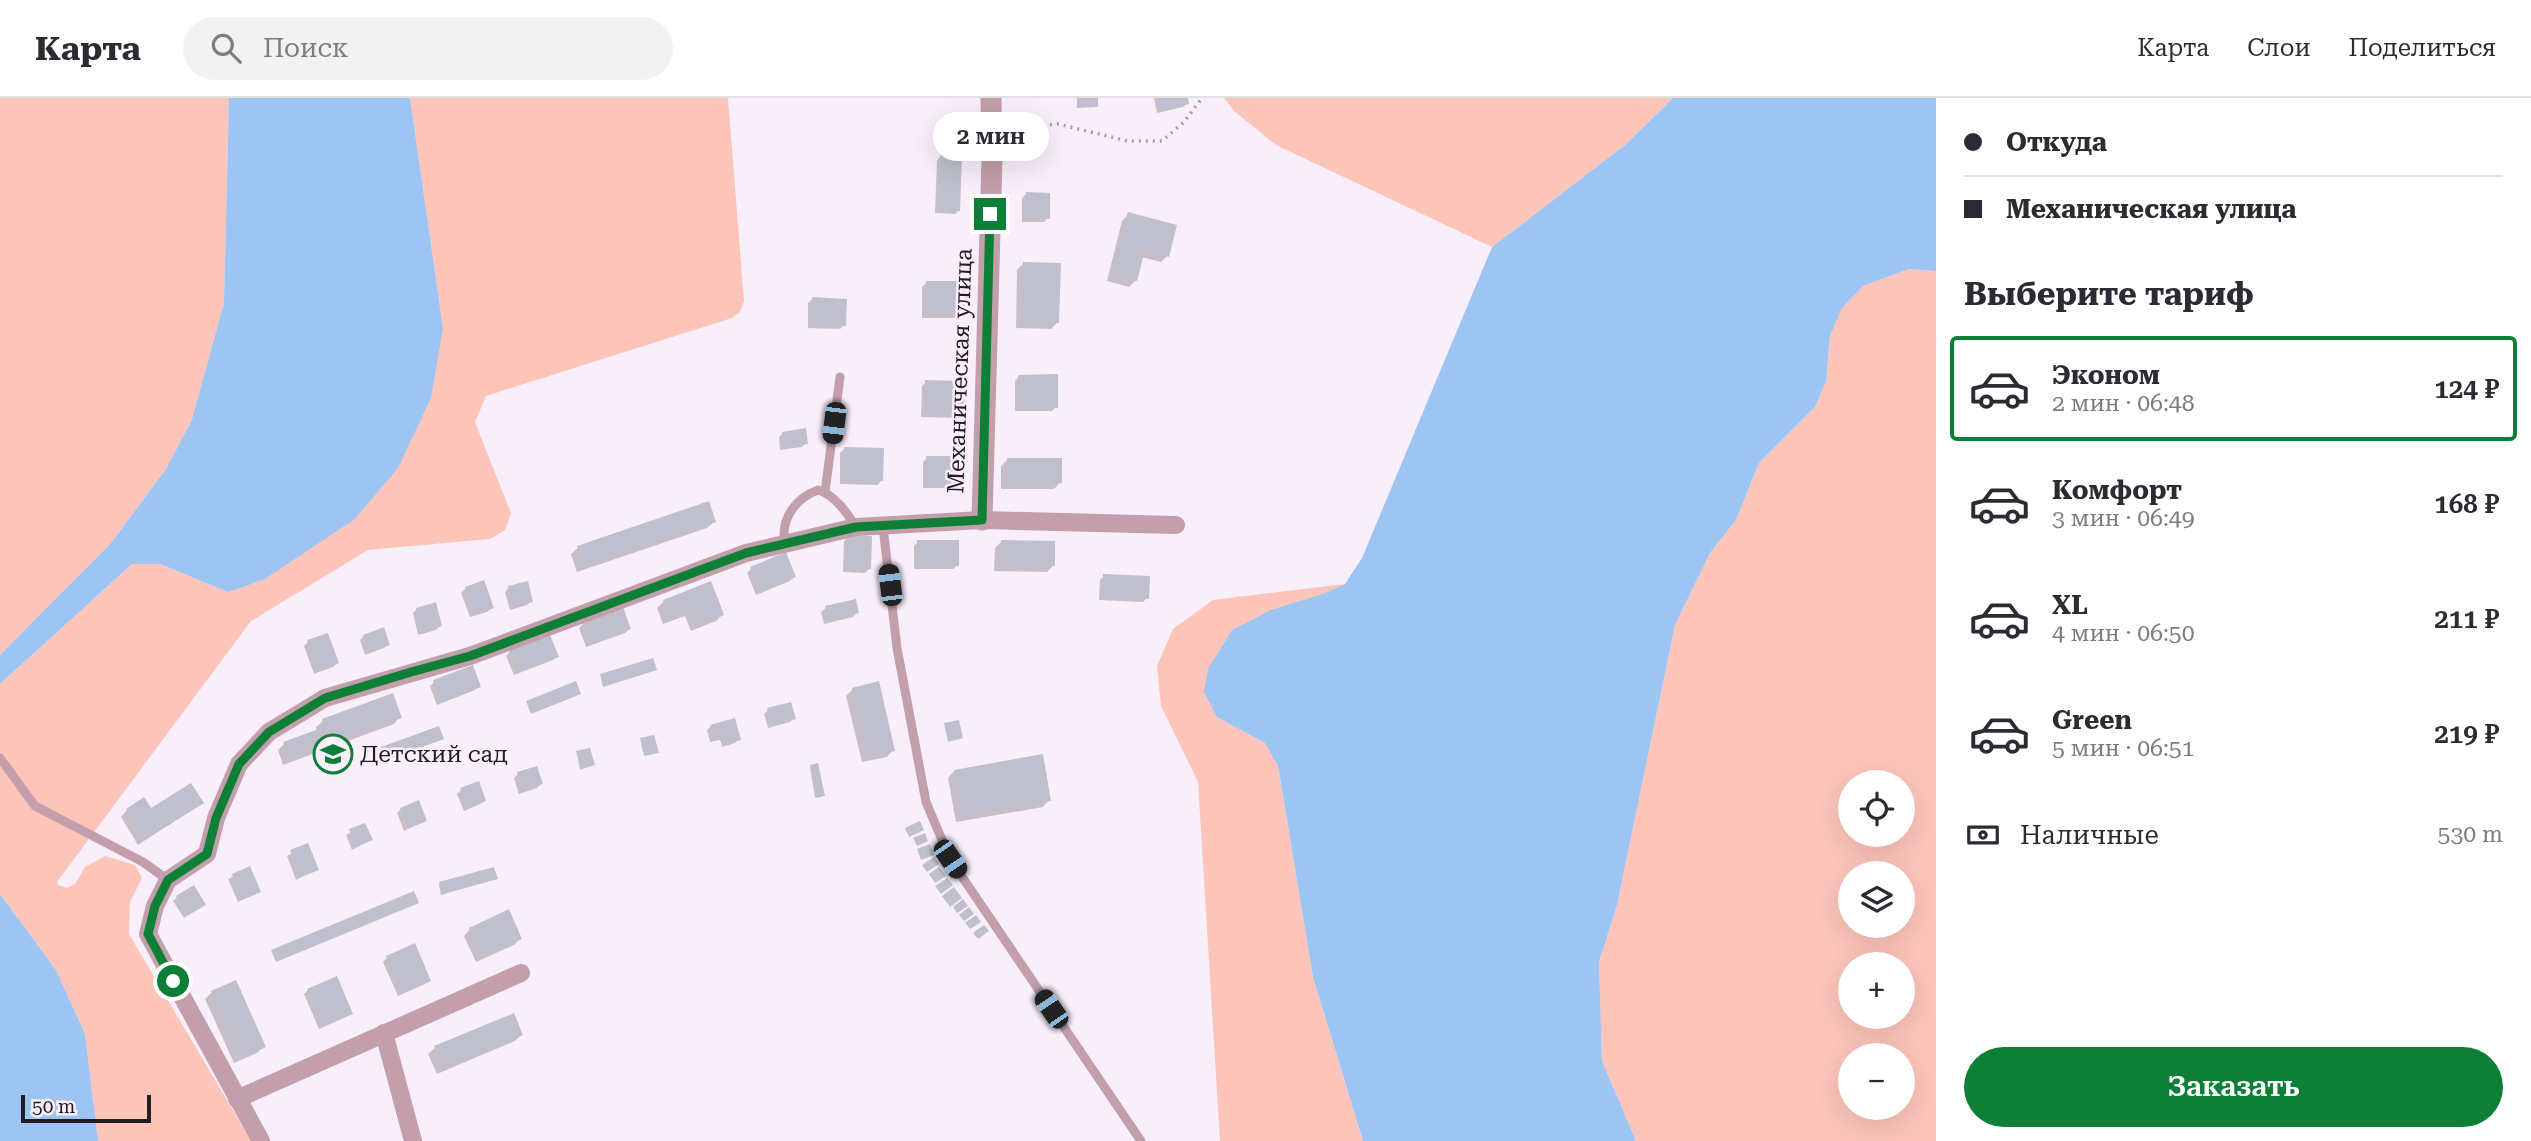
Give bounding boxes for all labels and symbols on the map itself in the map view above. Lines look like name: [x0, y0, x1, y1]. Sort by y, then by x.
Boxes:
callout: 2 мин: [932, 113, 1048, 162]
route end: [974, 198, 1006, 230]
street label: Механическая улица: [942, 247, 978, 494]
car: [822, 401, 847, 445]
car: [878, 563, 903, 607]
school or university icon: Детский сад: [312, 733, 354, 775]
place label: Детский сад: [360, 741, 508, 768]
car: [930, 836, 971, 882]
route start: [157, 965, 189, 997]
car: [1031, 986, 1072, 1032]
scale bar: [21, 1092, 150, 1124]

